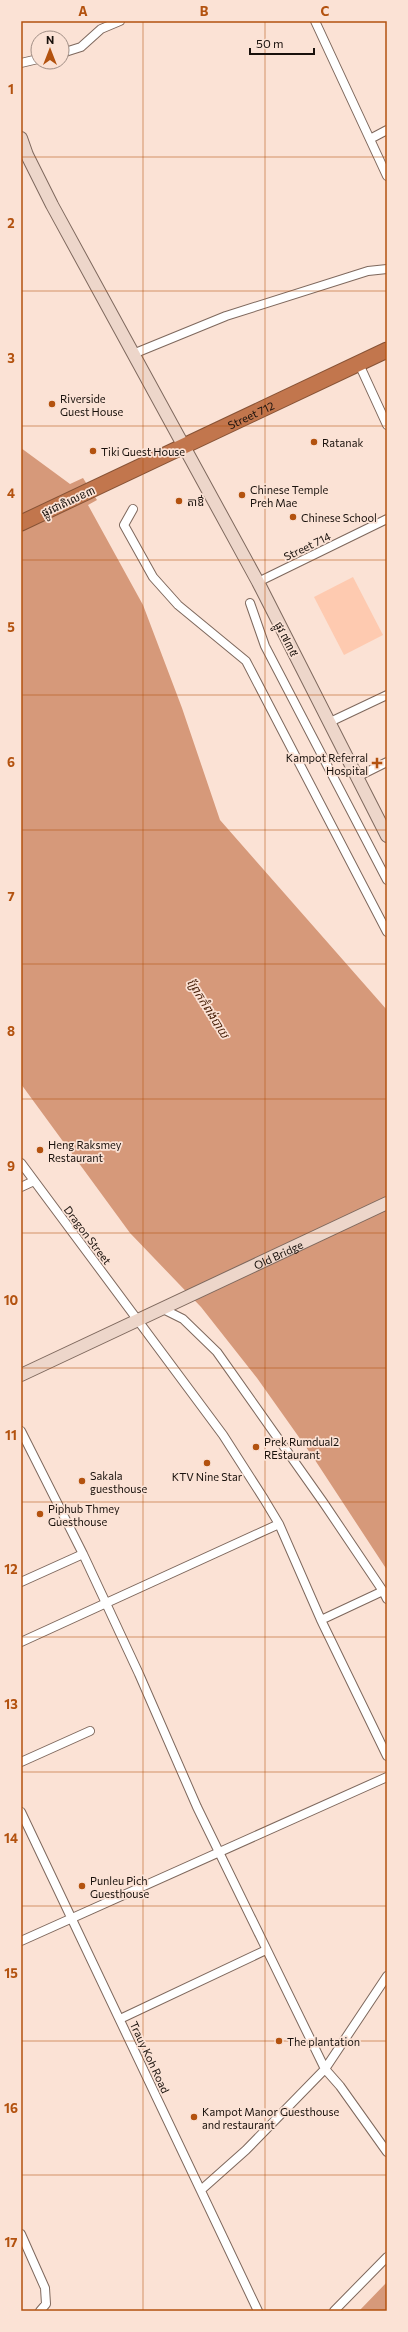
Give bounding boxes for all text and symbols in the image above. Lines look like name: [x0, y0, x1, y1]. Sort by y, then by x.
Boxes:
text: A: [78, 3, 88, 19]
text: B: [200, 3, 209, 19]
text: C: [321, 3, 330, 19]
north arrow: [30, 30, 70, 70]
scale bar: [250, 30, 314, 56]
text: N: [46, 33, 54, 46]
text: 50 m: [256, 36, 284, 50]
text: 1: [8, 81, 14, 97]
text: 2: [7, 215, 15, 231]
text: 3: [7, 350, 15, 366]
place label: Riverside Guest House: [60, 392, 124, 418]
street label: Street 712: [225, 398, 276, 431]
marker: Riverside Guest House: [47, 399, 57, 409]
place label: Ratanak: [322, 436, 363, 449]
marker: Ratanak: [309, 437, 319, 447]
place label: Tiki Guest House: [101, 445, 185, 458]
marker: Tiki Guest House: [88, 446, 98, 456]
street label: ផ្លូវជាតិលេខ៣: [39, 483, 99, 523]
place label: Chinese Temple Preh Mae: [250, 483, 329, 509]
text: 4: [7, 485, 15, 501]
marker: Chinese Temple Preh Mae: [237, 490, 247, 500]
place label: តាឳ: [187, 494, 204, 508]
marker: តាឳ: [174, 496, 184, 506]
place label: Chinese School: [301, 511, 377, 524]
marker: Chinese School: [288, 512, 298, 522]
street label: Street 714: [282, 529, 333, 563]
text: 5: [7, 619, 15, 635]
street label: ផ្លូវ ៧៣៥: [269, 619, 301, 661]
place label: Kampot Referral Hospital: [286, 751, 368, 777]
text: 6: [7, 754, 15, 770]
marker: Kampot Referral Hospital: [371, 757, 383, 769]
text: 7: [7, 888, 15, 904]
water label: ព្រែកកំពង់បាយ: [184, 976, 234, 1042]
text: 8: [7, 1023, 15, 1039]
place label: Heng Raksmey Restaurant: [48, 1138, 122, 1164]
marker: Heng Raksmey Restaurant: [35, 1145, 45, 1155]
text: 9: [7, 1158, 15, 1174]
street label: Dragon Street: [62, 1203, 115, 1267]
street label: Old Bridge: [251, 1237, 305, 1271]
text: 10: [4, 1292, 19, 1308]
text: 11: [5, 1427, 17, 1443]
place label: Prek Rumdual2 REstaurant: [264, 1435, 339, 1461]
marker: Prek Rumdual2 REstaurant: [251, 1442, 261, 1452]
marker: KTV Nine Star: [202, 1458, 212, 1468]
place label: Sakala guesthouse: [90, 1469, 147, 1495]
place label: KTV Nine Star: [172, 1470, 243, 1483]
marker: Sakala guesthouse: [77, 1476, 87, 1486]
place label: Piphub Thmey Guesthouse: [48, 1502, 120, 1528]
marker: Piphub Thmey Guesthouse: [35, 1509, 45, 1519]
text: 12: [4, 1561, 18, 1577]
text: 13: [4, 1696, 18, 1712]
text: 14: [4, 1830, 18, 1846]
place label: Punleu Pich Guesthouse: [90, 1874, 150, 1900]
marker: Punleu Pich Guesthouse: [77, 1881, 87, 1891]
text: 15: [4, 1965, 18, 1981]
street label: Trauy Koh Road: [128, 2019, 172, 2095]
place label: The plantation: [287, 2035, 360, 2048]
marker: The plantation: [274, 2036, 284, 2046]
text: 16: [4, 2100, 18, 2116]
place label: Kampot Manor Guesthouse and restaurant: [202, 2105, 339, 2131]
marker: Kampot Manor Guesthouse and restaurant: [189, 2112, 199, 2122]
text: 17: [4, 2234, 18, 2250]

